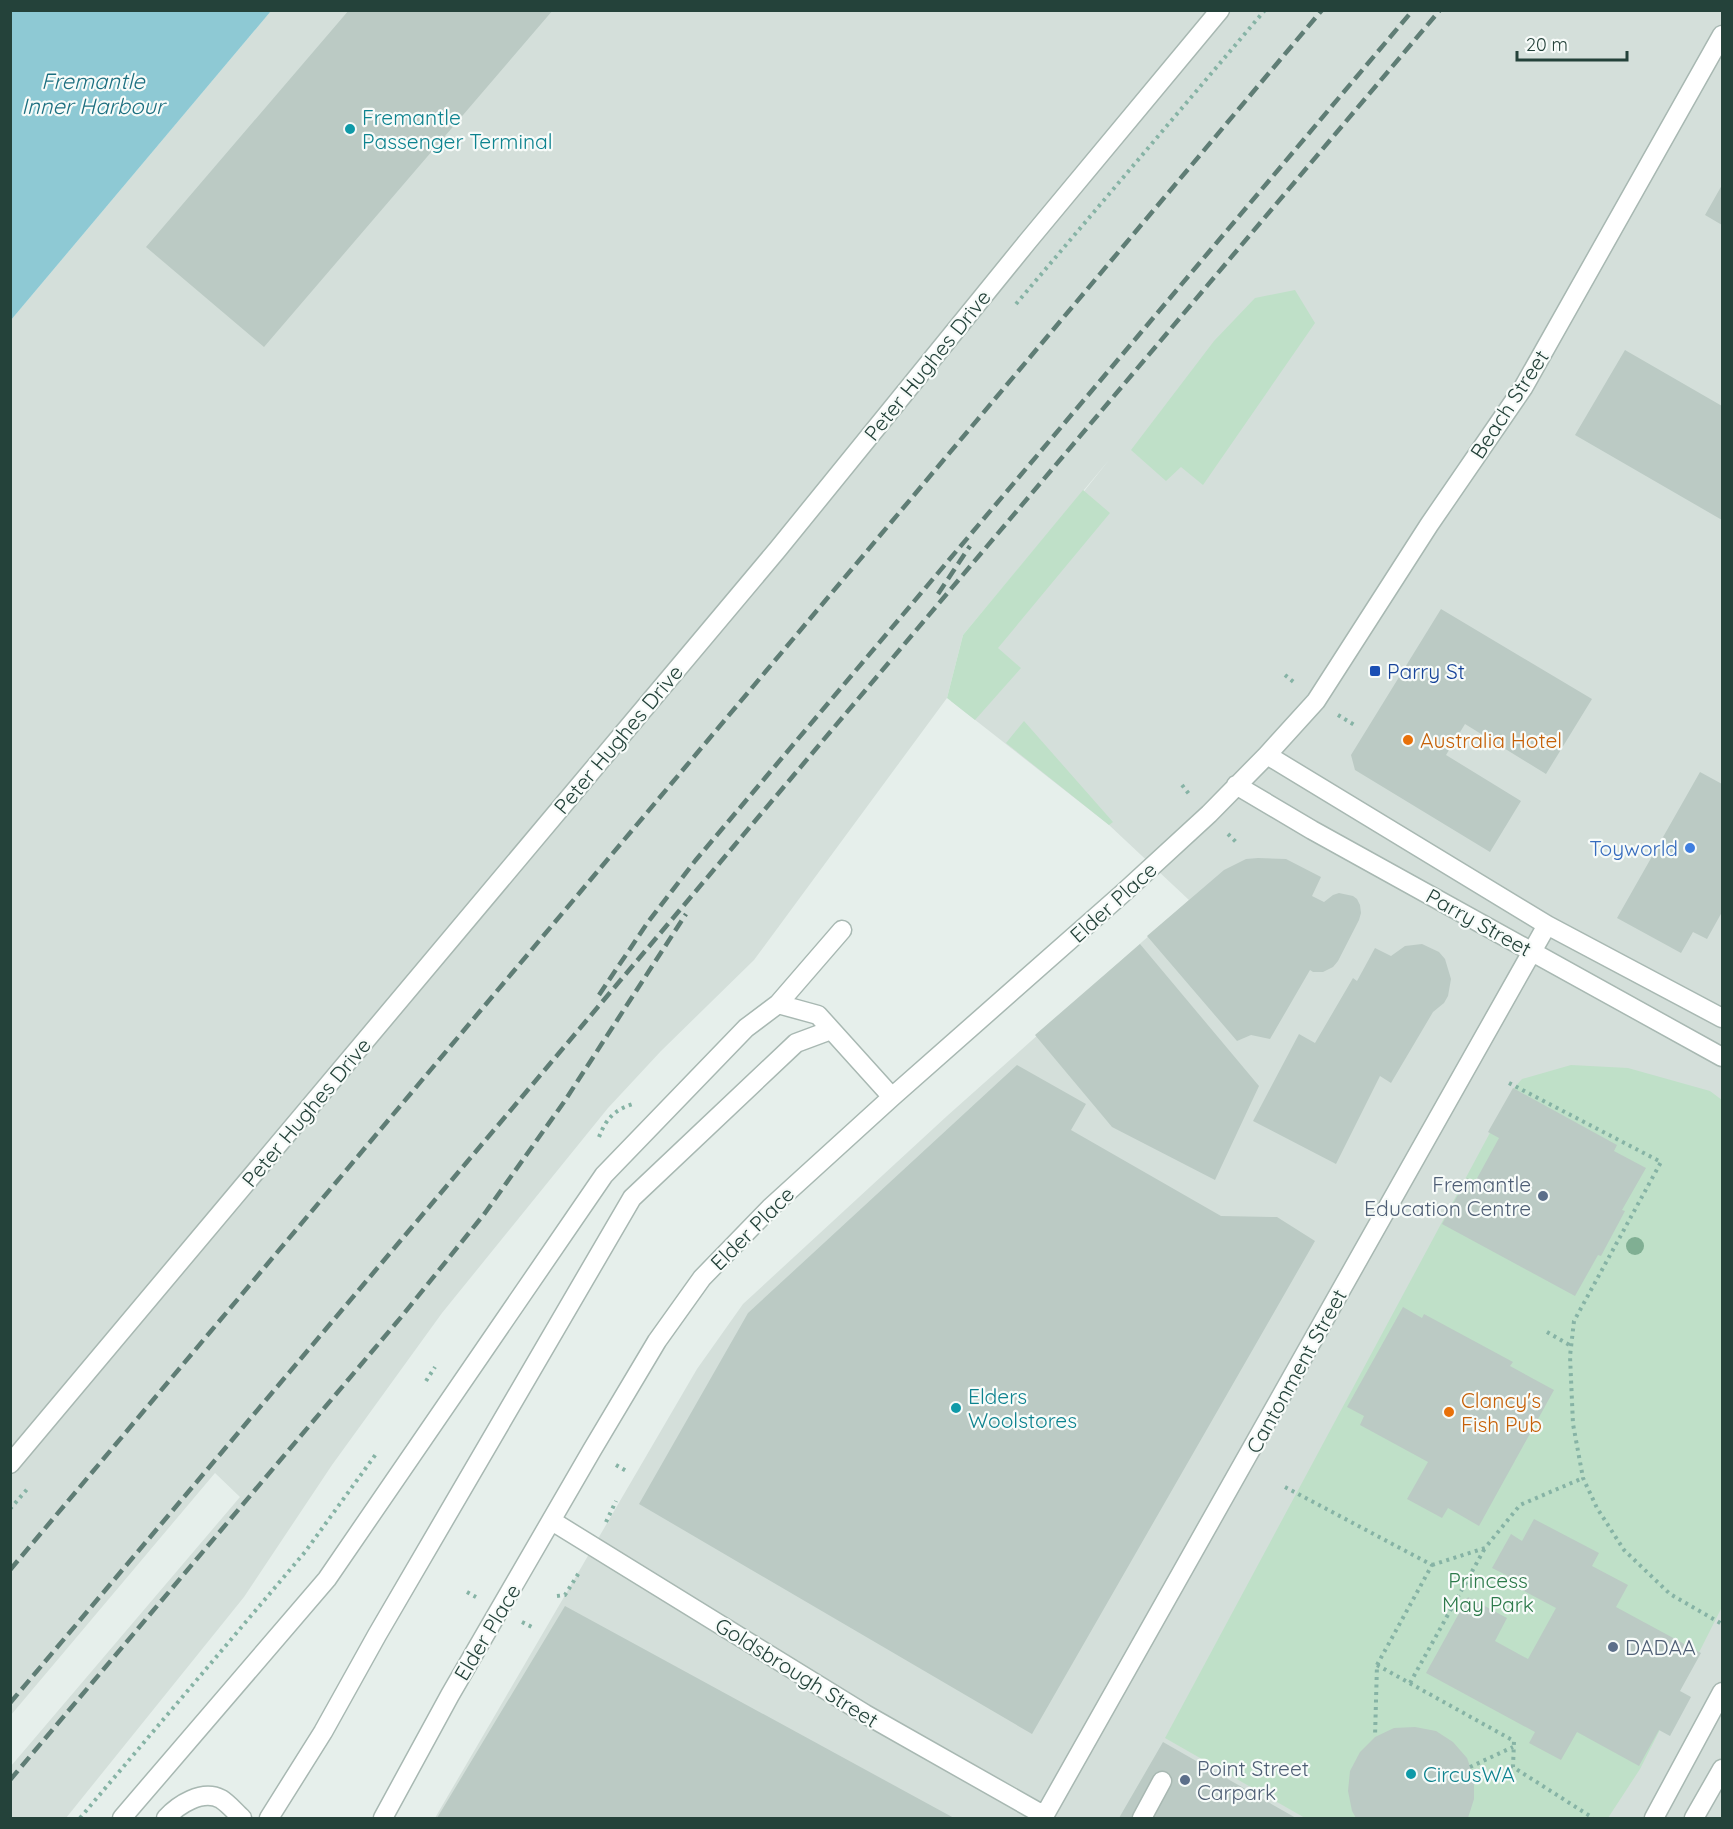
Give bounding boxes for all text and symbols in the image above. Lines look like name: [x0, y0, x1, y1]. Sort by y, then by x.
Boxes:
scale bar: [1517, 24, 1626, 62]
text: 20 m: [1526, 33, 1568, 56]
water label: Fremantle Inner Harbour: [21, 67, 167, 120]
place label: Fremantle Passenger Terminal: [362, 104, 553, 154]
marker: Fremantle Passenger Terminal: [343, 122, 357, 136]
street label: Peter Hughes Drive: [858, 284, 996, 446]
street label: Beach Street: [1464, 345, 1554, 463]
place label: Parry St: [1387, 658, 1465, 684]
street label: Peter Hughes Drive: [548, 659, 688, 819]
marker: Parry St: [1368, 664, 1382, 678]
place label: Australia Hotel: [1420, 727, 1562, 753]
marker: Australia Hotel: [1401, 733, 1415, 747]
place label: Toyworld: [1589, 835, 1678, 861]
marker: Toyworld: [1683, 841, 1697, 855]
street label: Elder Place: [1064, 856, 1162, 948]
street label: Parry Street: [1422, 882, 1536, 962]
street label: Peter Hughes Drive: [236, 1032, 376, 1192]
place label: Fremantle Education Centre: [1364, 1171, 1531, 1221]
street label: Elder Place: [705, 1181, 799, 1275]
marker: Fremantle Education Centre: [1536, 1189, 1550, 1203]
street label: Cantonment Street: [1240, 1284, 1352, 1458]
place label: Elders Woolstores: [968, 1383, 1077, 1433]
place label: Clancy's Fish Pub: [1461, 1387, 1542, 1437]
marker: Elders Woolstores: [949, 1401, 963, 1415]
marker: Clancy's Fish Pub: [1442, 1405, 1456, 1419]
park label: Princess May Park: [1442, 1567, 1534, 1617]
street label: Elder Place: [448, 1579, 526, 1685]
street label: Goldsbrough Street: [711, 1611, 883, 1733]
place label: DADAA: [1625, 1634, 1696, 1660]
marker: DADAA: [1606, 1640, 1620, 1654]
place label: Point Street Carpark: [1197, 1755, 1309, 1805]
place label: CircusWA: [1423, 1761, 1515, 1787]
marker: CircusWA: [1404, 1767, 1418, 1781]
marker: Point Street Carpark: [1178, 1773, 1192, 1787]

